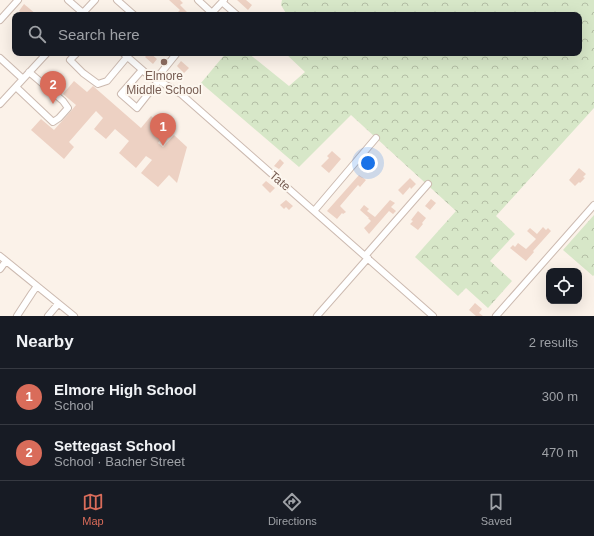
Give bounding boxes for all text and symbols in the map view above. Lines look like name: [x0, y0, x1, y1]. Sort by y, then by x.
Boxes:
search box: [12, 12, 582, 56]
icon: search: [26, 23, 48, 45]
text: Search here: [58, 26, 140, 43]
marker: Elmore Middle School: [159, 57, 169, 67]
place label: Elmore Middle School: [126, 69, 202, 97]
pin: 2: [40, 71, 66, 104]
pin: 1: [150, 113, 176, 146]
your location: [358, 153, 378, 173]
street label: Tate: [267, 168, 293, 194]
map controls: [546, 268, 582, 304]
button: locate: [546, 268, 582, 304]
text: Nearby: [16, 332, 74, 351]
text: 2 results: [529, 335, 578, 350]
text: Elmore High School: [54, 381, 197, 398]
text: 1: [25, 389, 33, 404]
text: 300 m: [542, 389, 578, 404]
text: School: [54, 398, 94, 413]
text: Settegast School: [54, 437, 176, 454]
text: 2: [25, 445, 33, 460]
text: 470 m: [542, 445, 578, 460]
text: School · Bacher Street: [54, 454, 185, 469]
tab: Map: [82, 491, 104, 527]
tab: Directions: [268, 491, 317, 527]
tab: Saved: [481, 491, 512, 527]

